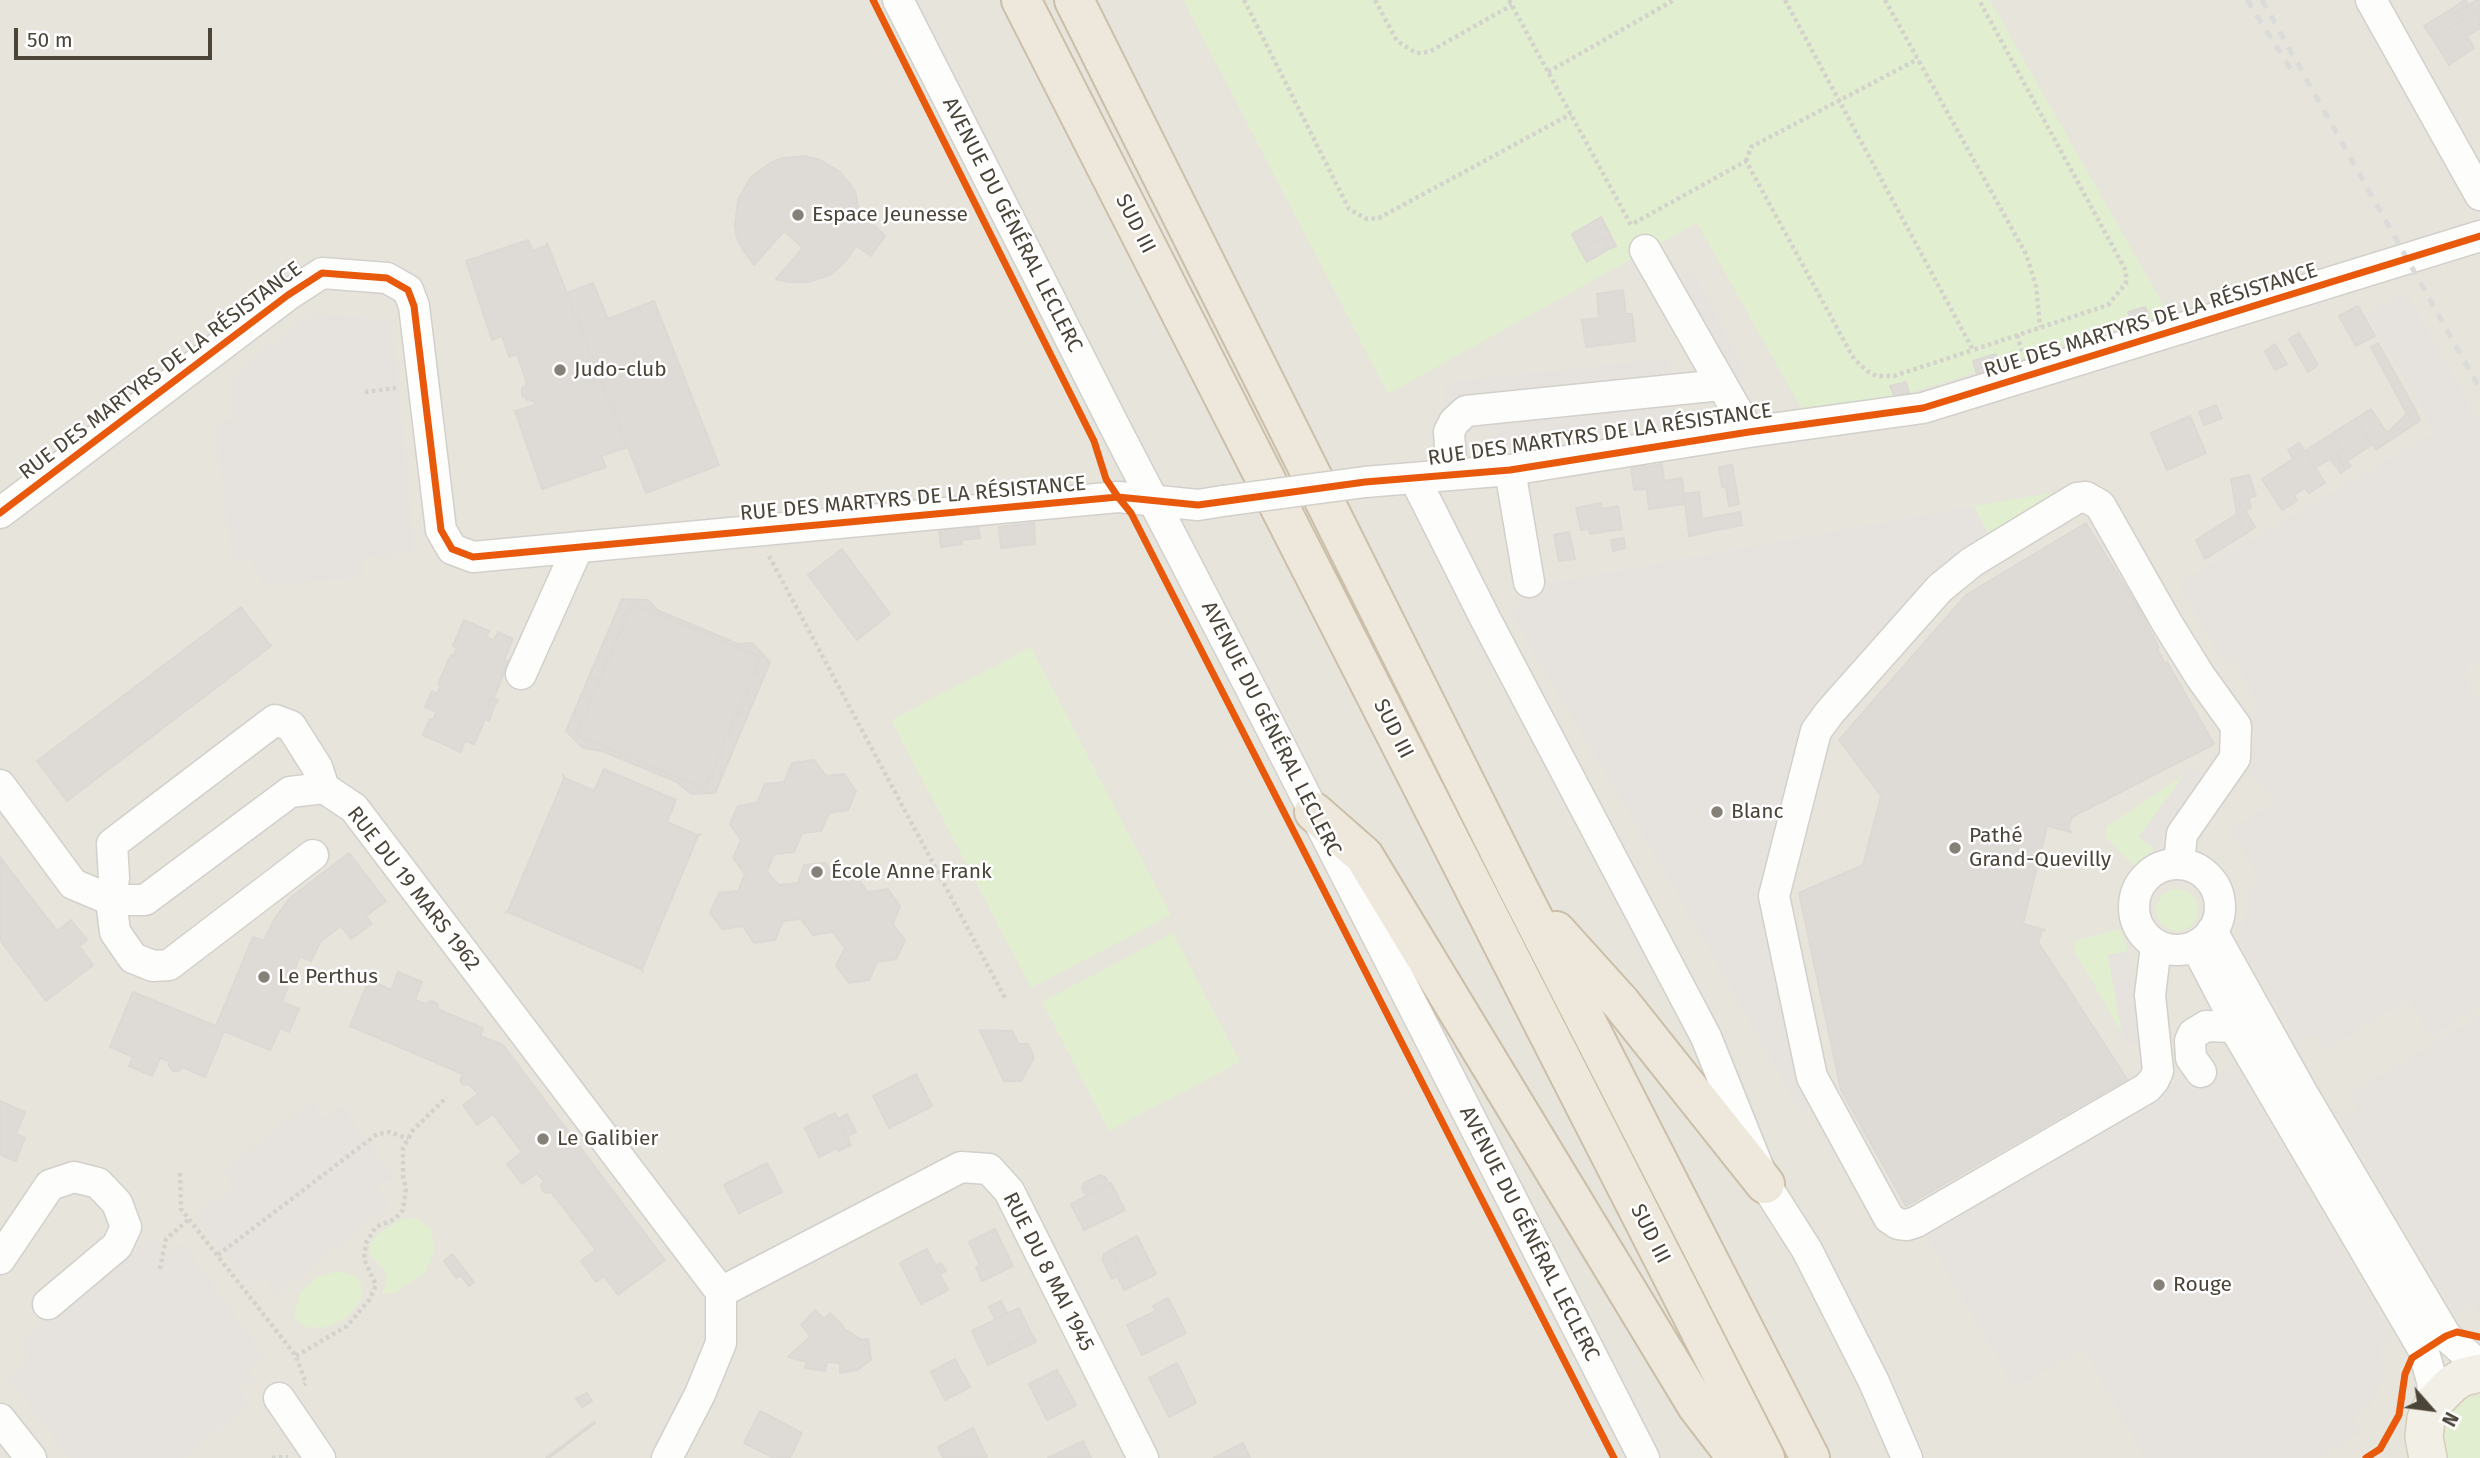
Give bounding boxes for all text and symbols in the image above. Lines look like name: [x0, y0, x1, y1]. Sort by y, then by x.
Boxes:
scale bar: [18, 14, 215, 58]
text: 50 m: [27, 27, 73, 53]
street label: AVENUE DU GÉNÉRAL LECLERC: [937, 93, 1087, 357]
street label: SUD III: [1109, 190, 1161, 258]
place label: Espace Jeunesse: [812, 202, 968, 228]
marker: Espace Jeunesse: [790, 207, 806, 223]
street label: RUE DES MARTYRS DE LA RÉSISTANCE: [15, 256, 307, 486]
street label: RUE DES MARTYRS DE LA RÉSISTANCE: [1981, 258, 2321, 384]
place label: Judo-club: [574, 357, 667, 383]
marker: Judo-club: [552, 362, 568, 378]
street label: RUE DES MARTYRS DE LA RÉSISTANCE: [1426, 398, 1774, 472]
street label: RUE DES MARTYRS DE LA RÉSISTANCE: [739, 471, 1087, 527]
street label: AVENUE DU GÉNÉRAL LECLERC: [1196, 597, 1346, 861]
street label: SUD III: [1367, 695, 1419, 763]
place label: Blanc: [1731, 799, 1784, 825]
street label: RUE DU 19 MARS 1962: [341, 802, 485, 976]
marker: Blanc: [1709, 804, 1725, 820]
place label: Pathé Grand-Quevilly: [1969, 823, 2111, 873]
marker: Pathé Grand-Quevilly: [1947, 840, 1963, 856]
place label: École Anne Frank: [831, 859, 992, 885]
marker: École Anne Frank: [809, 864, 825, 880]
place label: Le Perthus: [278, 964, 378, 990]
marker: Le Perthus: [256, 969, 272, 985]
street label: AVENUE DU GÉNÉRAL LECLERC: [1454, 1102, 1604, 1366]
place label: Le Galibier: [557, 1126, 658, 1152]
marker: Le Galibier: [535, 1131, 551, 1147]
street label: RUE DU 8 MAI 1945: [997, 1188, 1099, 1356]
street label: SUD III: [1624, 1200, 1676, 1268]
place label: Rouge: [2173, 1272, 2232, 1298]
marker: Rouge: [2151, 1277, 2167, 1293]
north arrow: [2396, 1374, 2466, 1444]
text: N: [2437, 1408, 2463, 1430]

